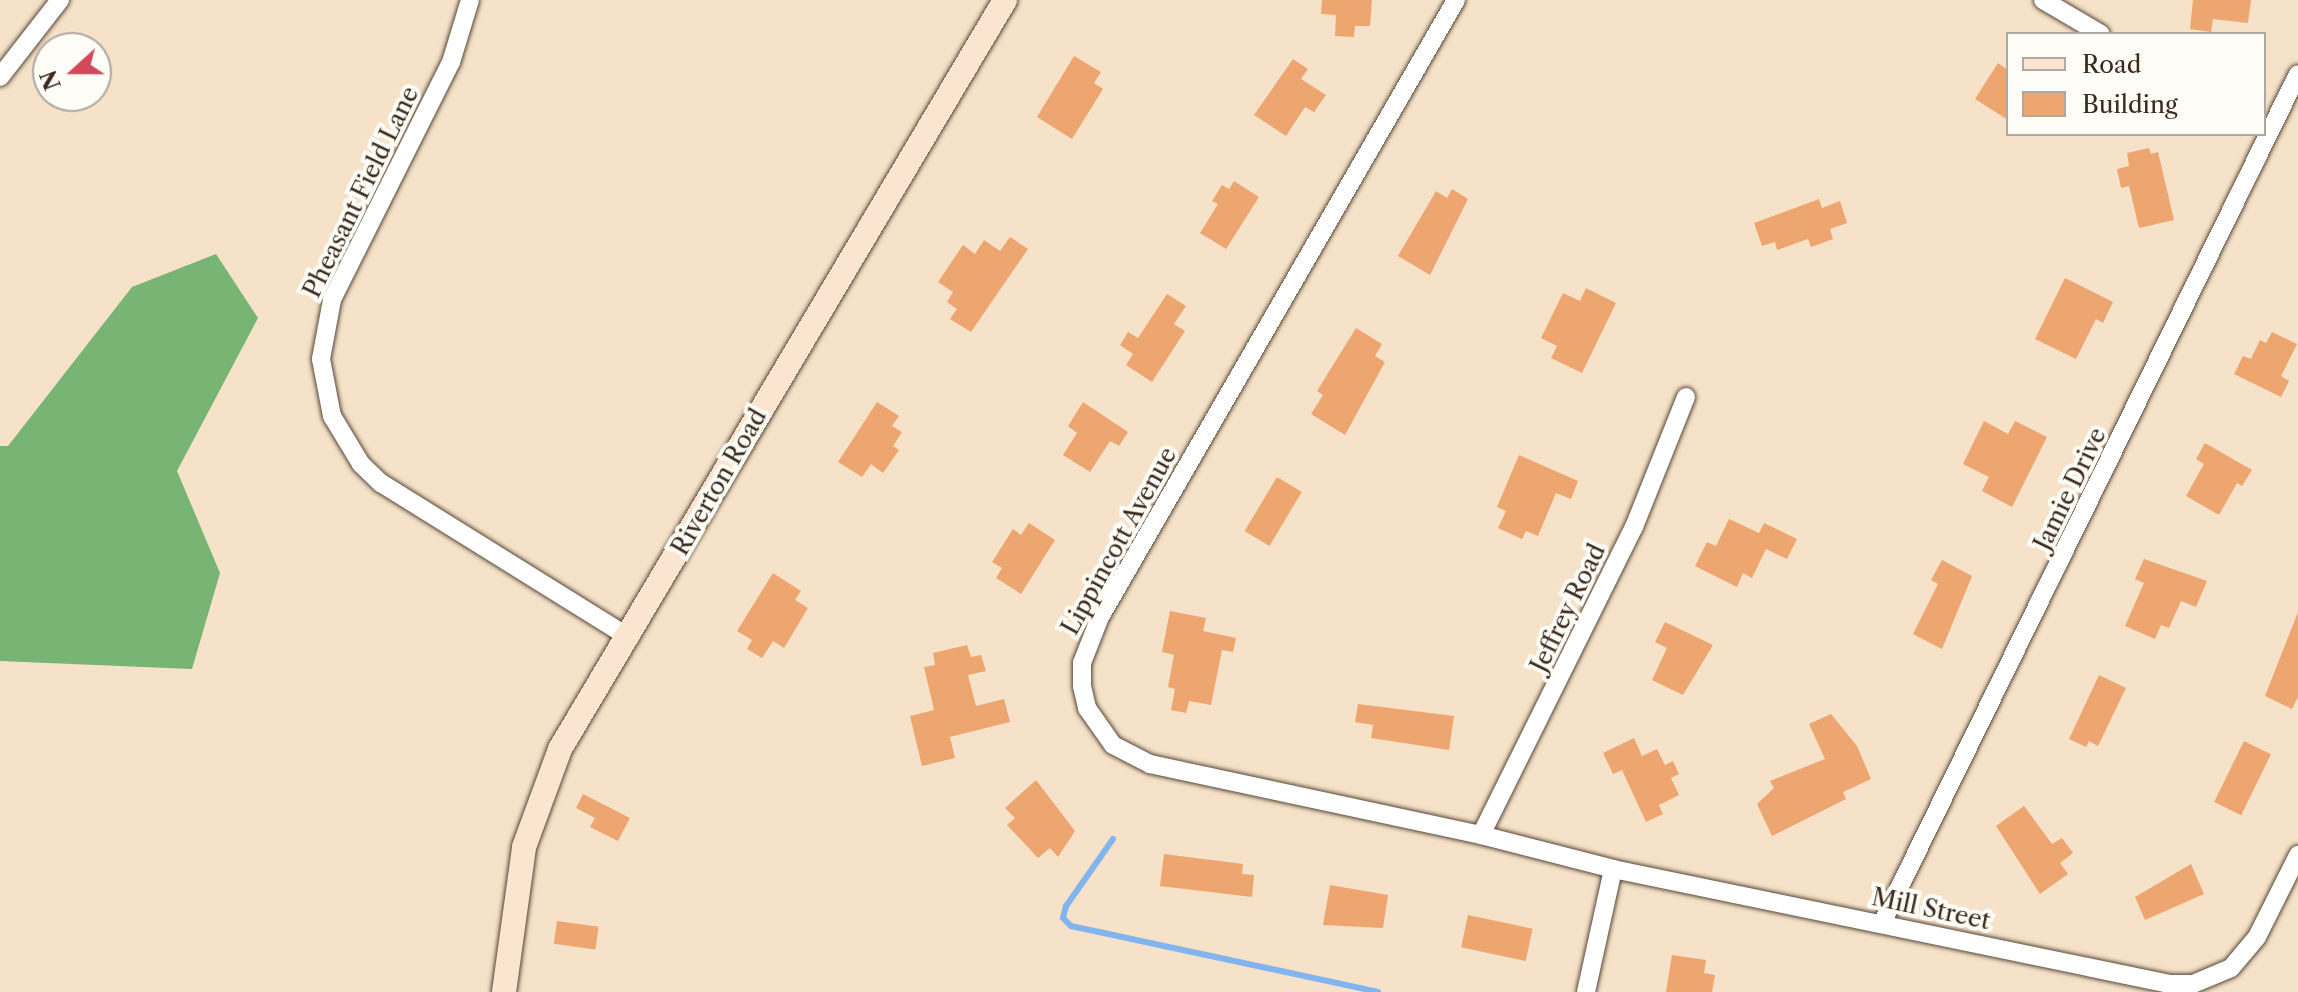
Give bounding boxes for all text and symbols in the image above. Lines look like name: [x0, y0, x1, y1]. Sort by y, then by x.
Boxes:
north arrow: [32, 32, 112, 112]
legend: [2006, 32, 2266, 136]
text: Road: [2082, 50, 2141, 79]
text: N: [35, 66, 67, 94]
street label: Pheasant Field Lane: [297, 82, 425, 302]
text: Building: [2082, 90, 2178, 119]
street label: Riverton Road: [665, 404, 773, 560]
street label: Jamie Drive: [2028, 423, 2112, 555]
street label: Lippincott Avenue: [1055, 442, 1183, 640]
street label: Jeffrey Road: [1524, 539, 1612, 677]
street label: Mill Street: [1869, 882, 1993, 936]

